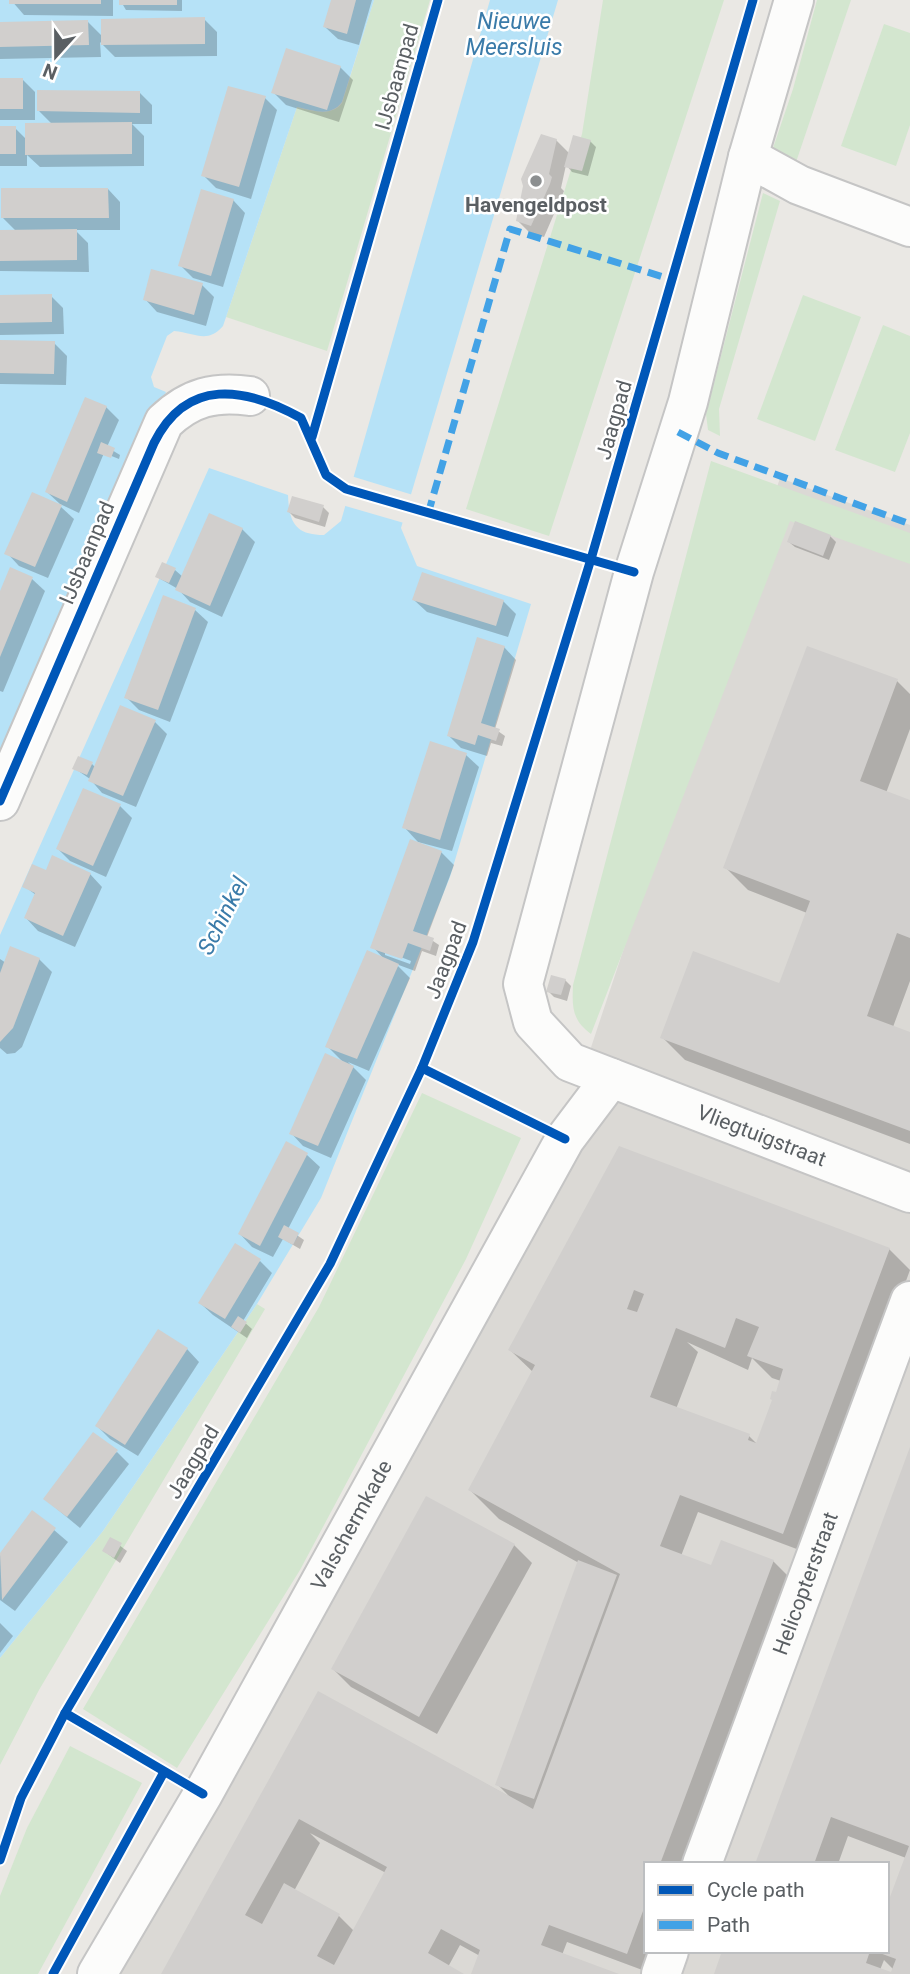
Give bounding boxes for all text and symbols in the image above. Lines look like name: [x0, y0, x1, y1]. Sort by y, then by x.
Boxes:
water label: Nieuwe Meersluis: [466, 8, 562, 61]
north arrow: [21, 21, 91, 91]
street label: IJsbaanpad: [370, 21, 424, 133]
text: N: [40, 58, 60, 85]
marker: Havengeldpost: [528, 173, 544, 189]
place label: Havengeldpost: [465, 193, 607, 217]
street label: Jaagpad: [591, 378, 637, 462]
street label: IJsbaanpad: [55, 498, 119, 608]
water label: Schinkel: [192, 872, 254, 959]
street label: Jaagpad: [420, 918, 472, 1002]
street label: Vliegtuigstraat: [694, 1100, 830, 1172]
street label: Jaagpad: [162, 1421, 224, 1503]
street label: Valschermkade: [306, 1456, 397, 1594]
street label: Helicopterstraat: [768, 1509, 843, 1658]
legend: [644, 1862, 889, 1953]
text: Cycle path: [707, 1878, 805, 1902]
text: Path: [707, 1913, 750, 1937]

